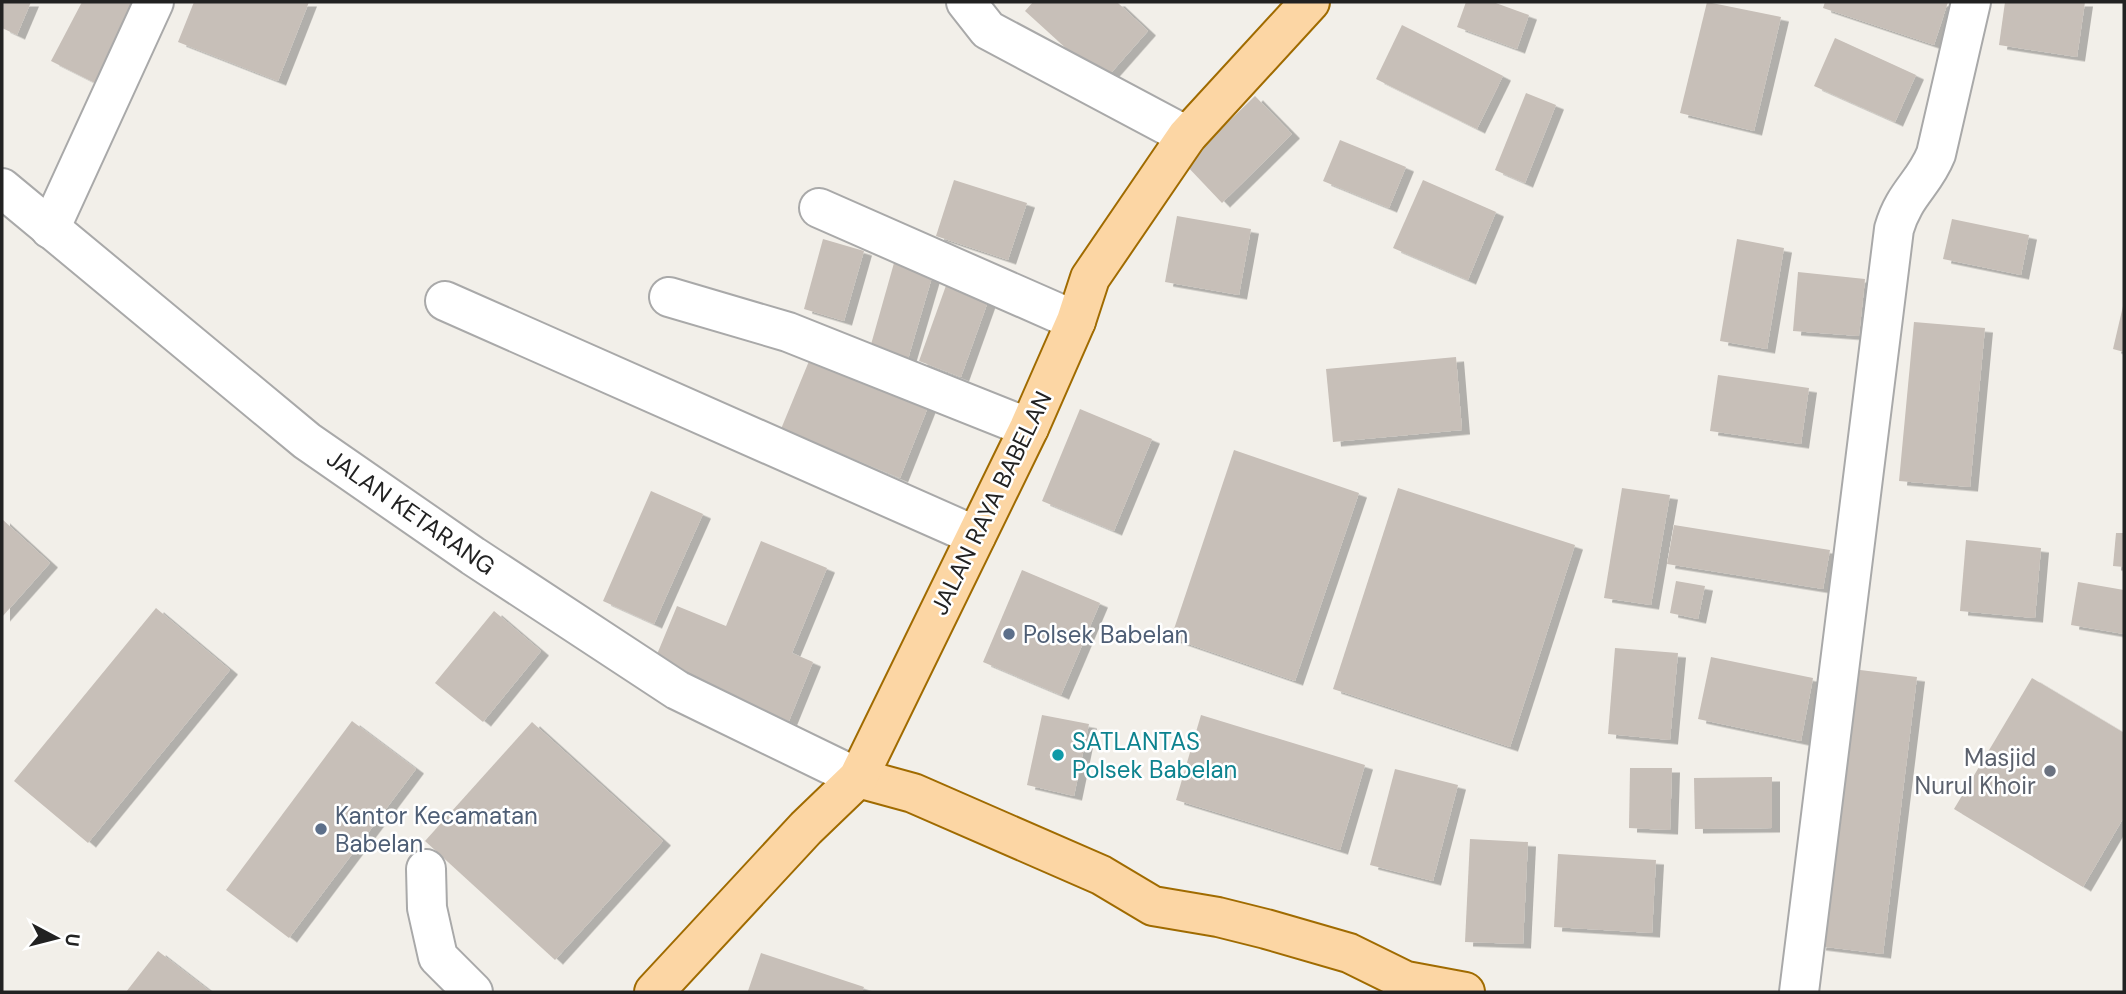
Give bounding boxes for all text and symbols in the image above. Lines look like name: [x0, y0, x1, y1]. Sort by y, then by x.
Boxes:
street label: JALAN RAYA BABELAN: [923, 386, 1059, 620]
street label: JALAN KETARANG: [321, 442, 501, 582]
place label: Polsek Babelan: [1023, 619, 1188, 650]
marker: Polsek Babelan: [1001, 626, 1017, 642]
place label: SATLANTAS Polsek Babelan: [1072, 726, 1237, 785]
place label: Masjid Nurul Khoir: [1915, 742, 2036, 801]
marker: SATLANTAS Polsek Babelan: [1050, 747, 1066, 763]
marker: Masjid Nurul Khoir: [2042, 763, 2058, 779]
place label: Kantor Kecamatan Babelan: [335, 800, 538, 859]
marker: Kantor Kecamatan Babelan: [313, 821, 329, 837]
north arrow: [21, 903, 91, 973]
text: U: [59, 932, 86, 948]

